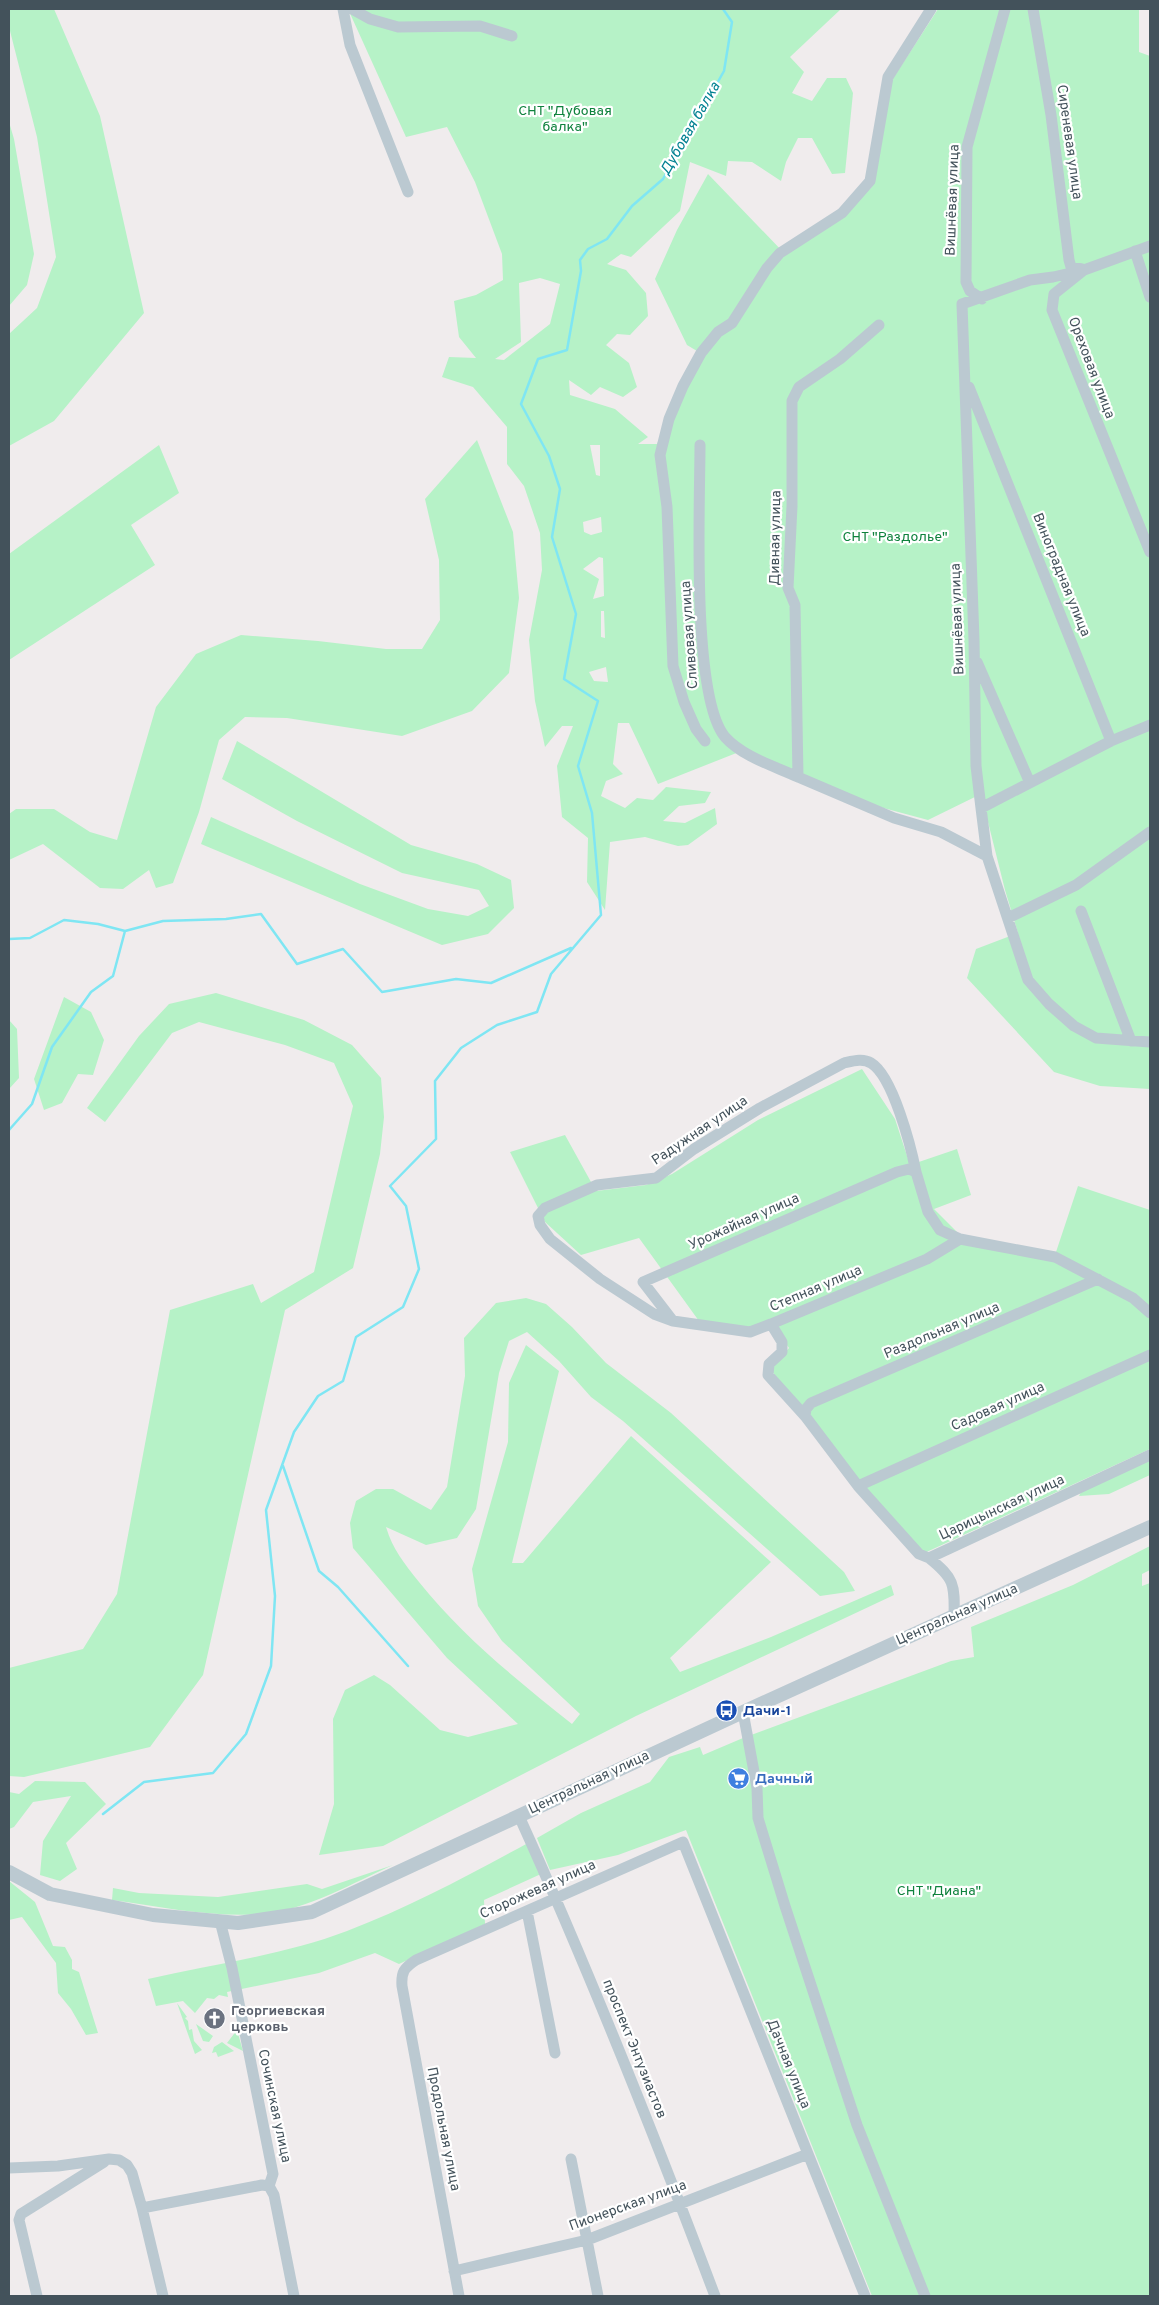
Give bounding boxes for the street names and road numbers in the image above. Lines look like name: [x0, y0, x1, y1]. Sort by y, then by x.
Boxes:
street label: Сиреневая улица: [1053, 84, 1085, 200]
street label: Вишнёвая улица: [943, 144, 963, 256]
street label: Ореховая улица: [1064, 315, 1118, 421]
street label: Дивная улица: [767, 490, 785, 586]
street label: Виноградная улица: [1028, 511, 1094, 639]
street label: Вишнёвая улица: [948, 563, 968, 675]
street label: Сливовая улица: [678, 580, 702, 690]
street label: Радужная улица: [649, 1093, 751, 1169]
street label: Урожайная улица: [686, 1190, 802, 1254]
street label: Степная улица: [767, 1262, 865, 1316]
street label: Раздольная улица: [882, 1299, 1002, 1363]
street label: Садовая улица: [949, 1379, 1047, 1435]
street label: Царицынская улица: [937, 1472, 1067, 1544]
street label: Центральная улица: [894, 1581, 1020, 1649]
street label: Центральная улица: [526, 1748, 652, 1818]
street label: Сторожевая улица: [477, 1857, 599, 1923]
street label: проспект Энтузиастов: [598, 1977, 670, 2121]
street label: Дачная улица: [762, 2017, 814, 2111]
street label: Сочинская улица: [254, 2048, 294, 2164]
street label: Продольная улица: [423, 2066, 463, 2192]
street label: Пионерская улица: [567, 2177, 689, 2235]

